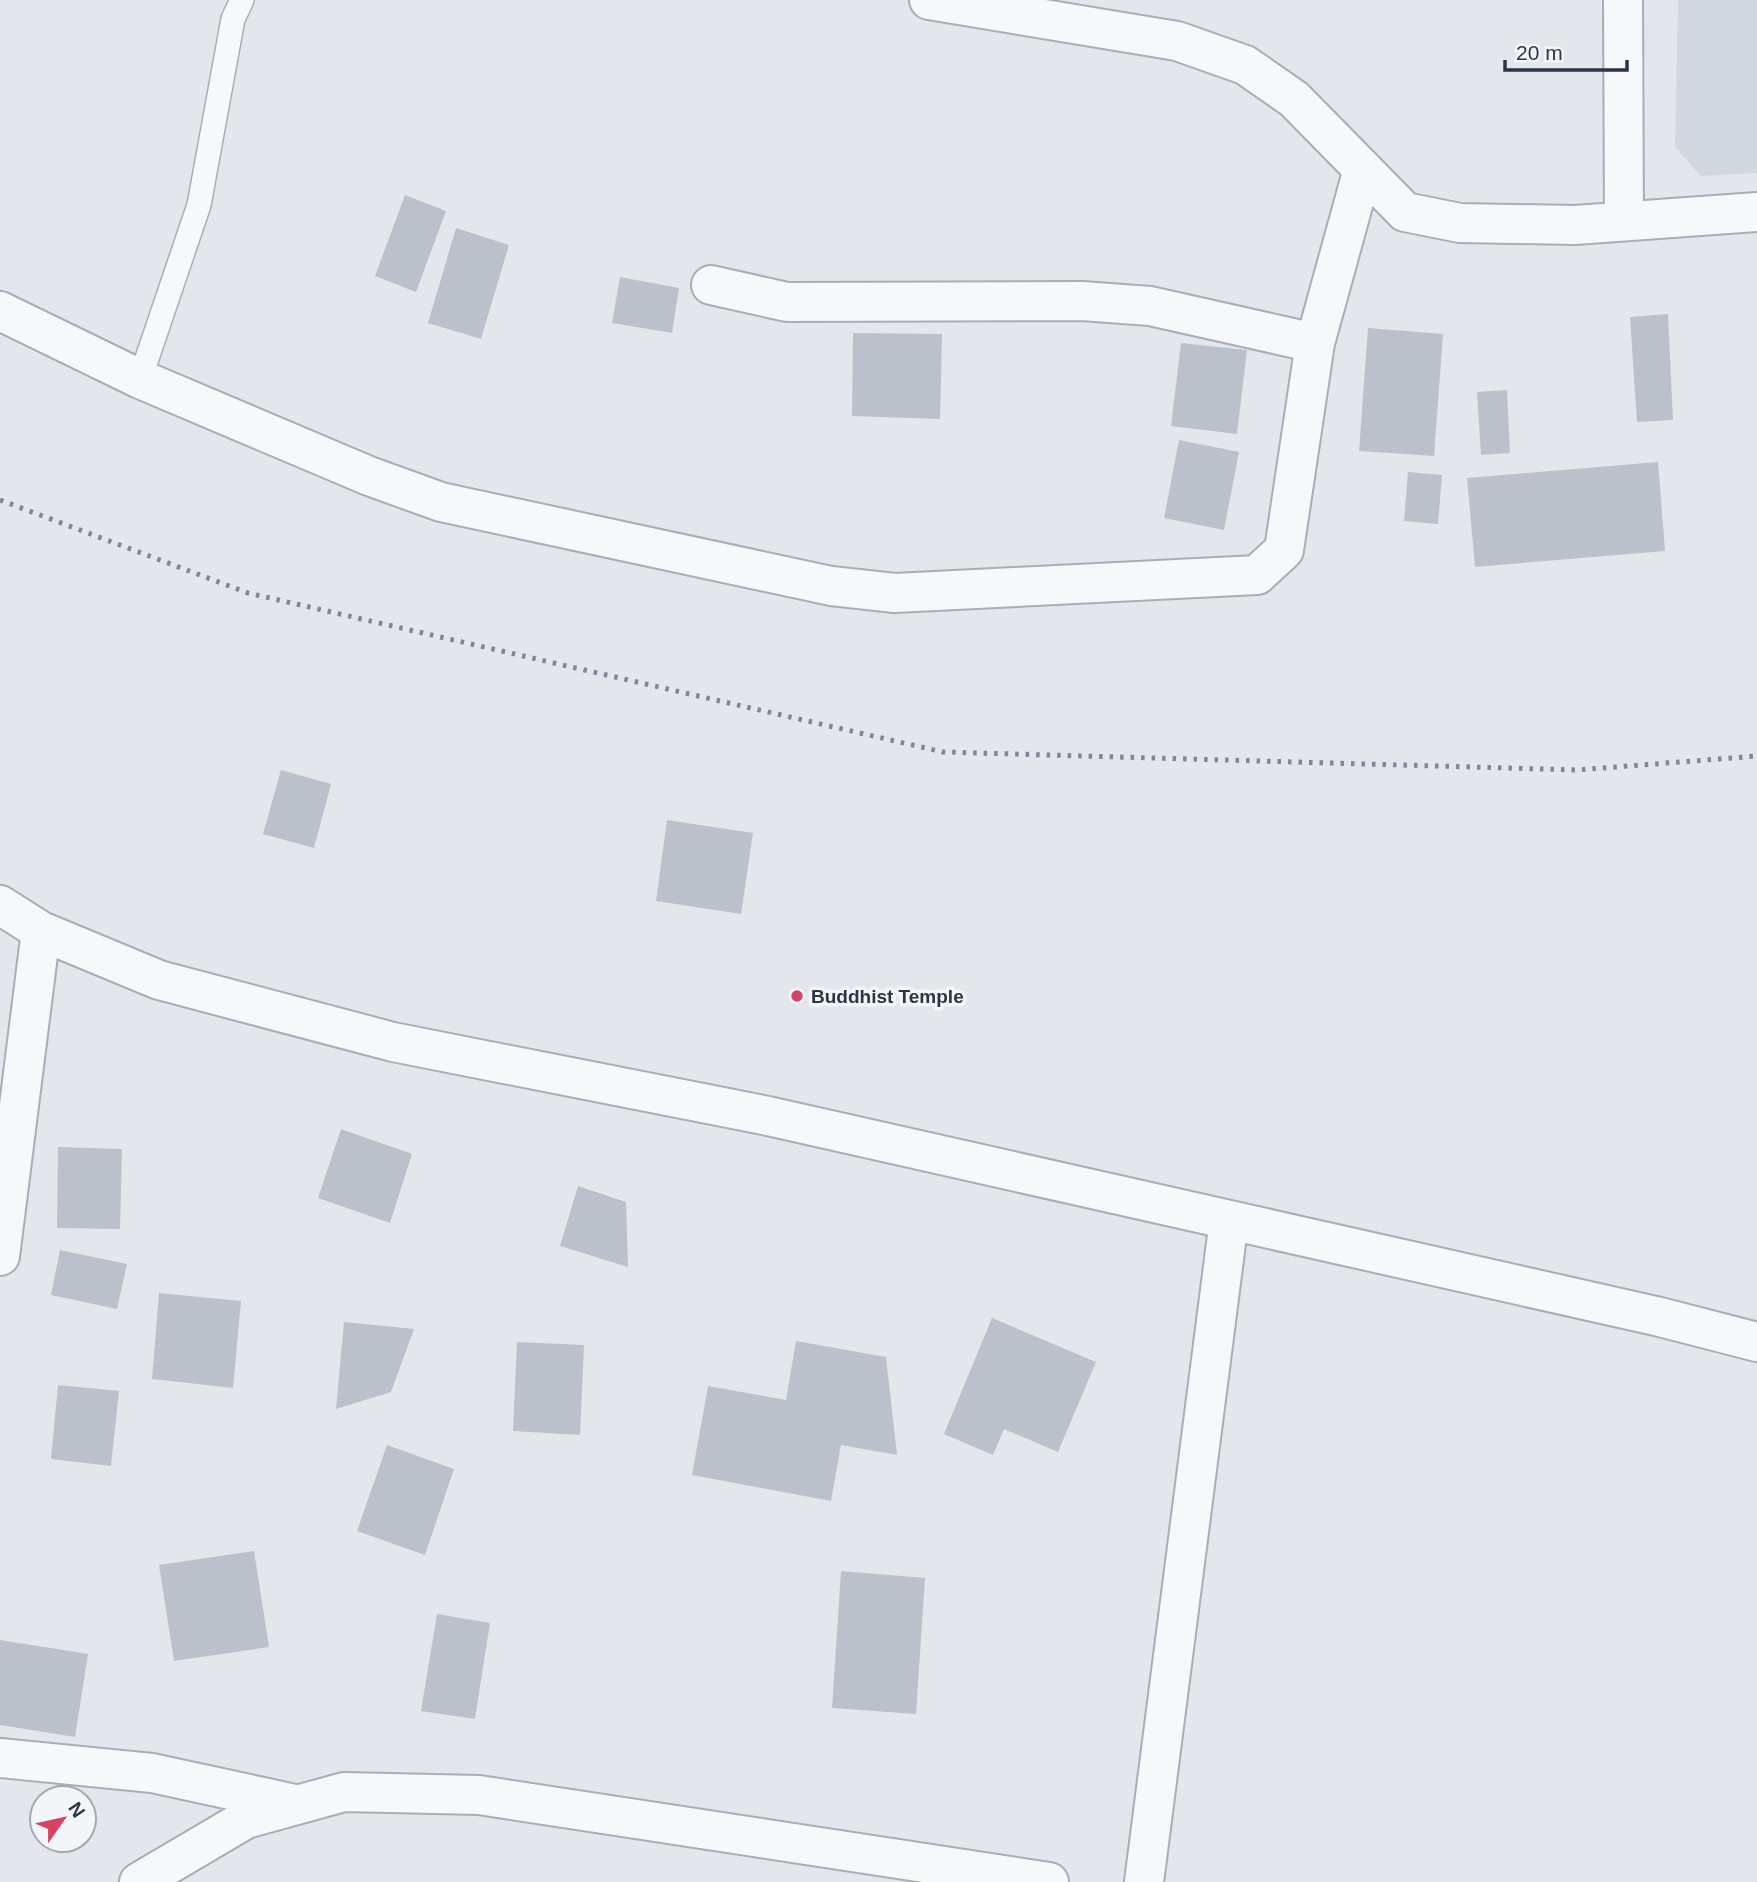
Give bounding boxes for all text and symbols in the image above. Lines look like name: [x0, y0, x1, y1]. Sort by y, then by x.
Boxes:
scale bar: [1505, 28, 1628, 72]
text: 20 m: [1516, 41, 1563, 64]
place label: Buddhist Temple: [811, 986, 964, 1007]
marker: Buddhist Temple: [789, 988, 805, 1004]
north arrow: [28, 1784, 98, 1854]
text: N: [64, 1798, 89, 1821]

